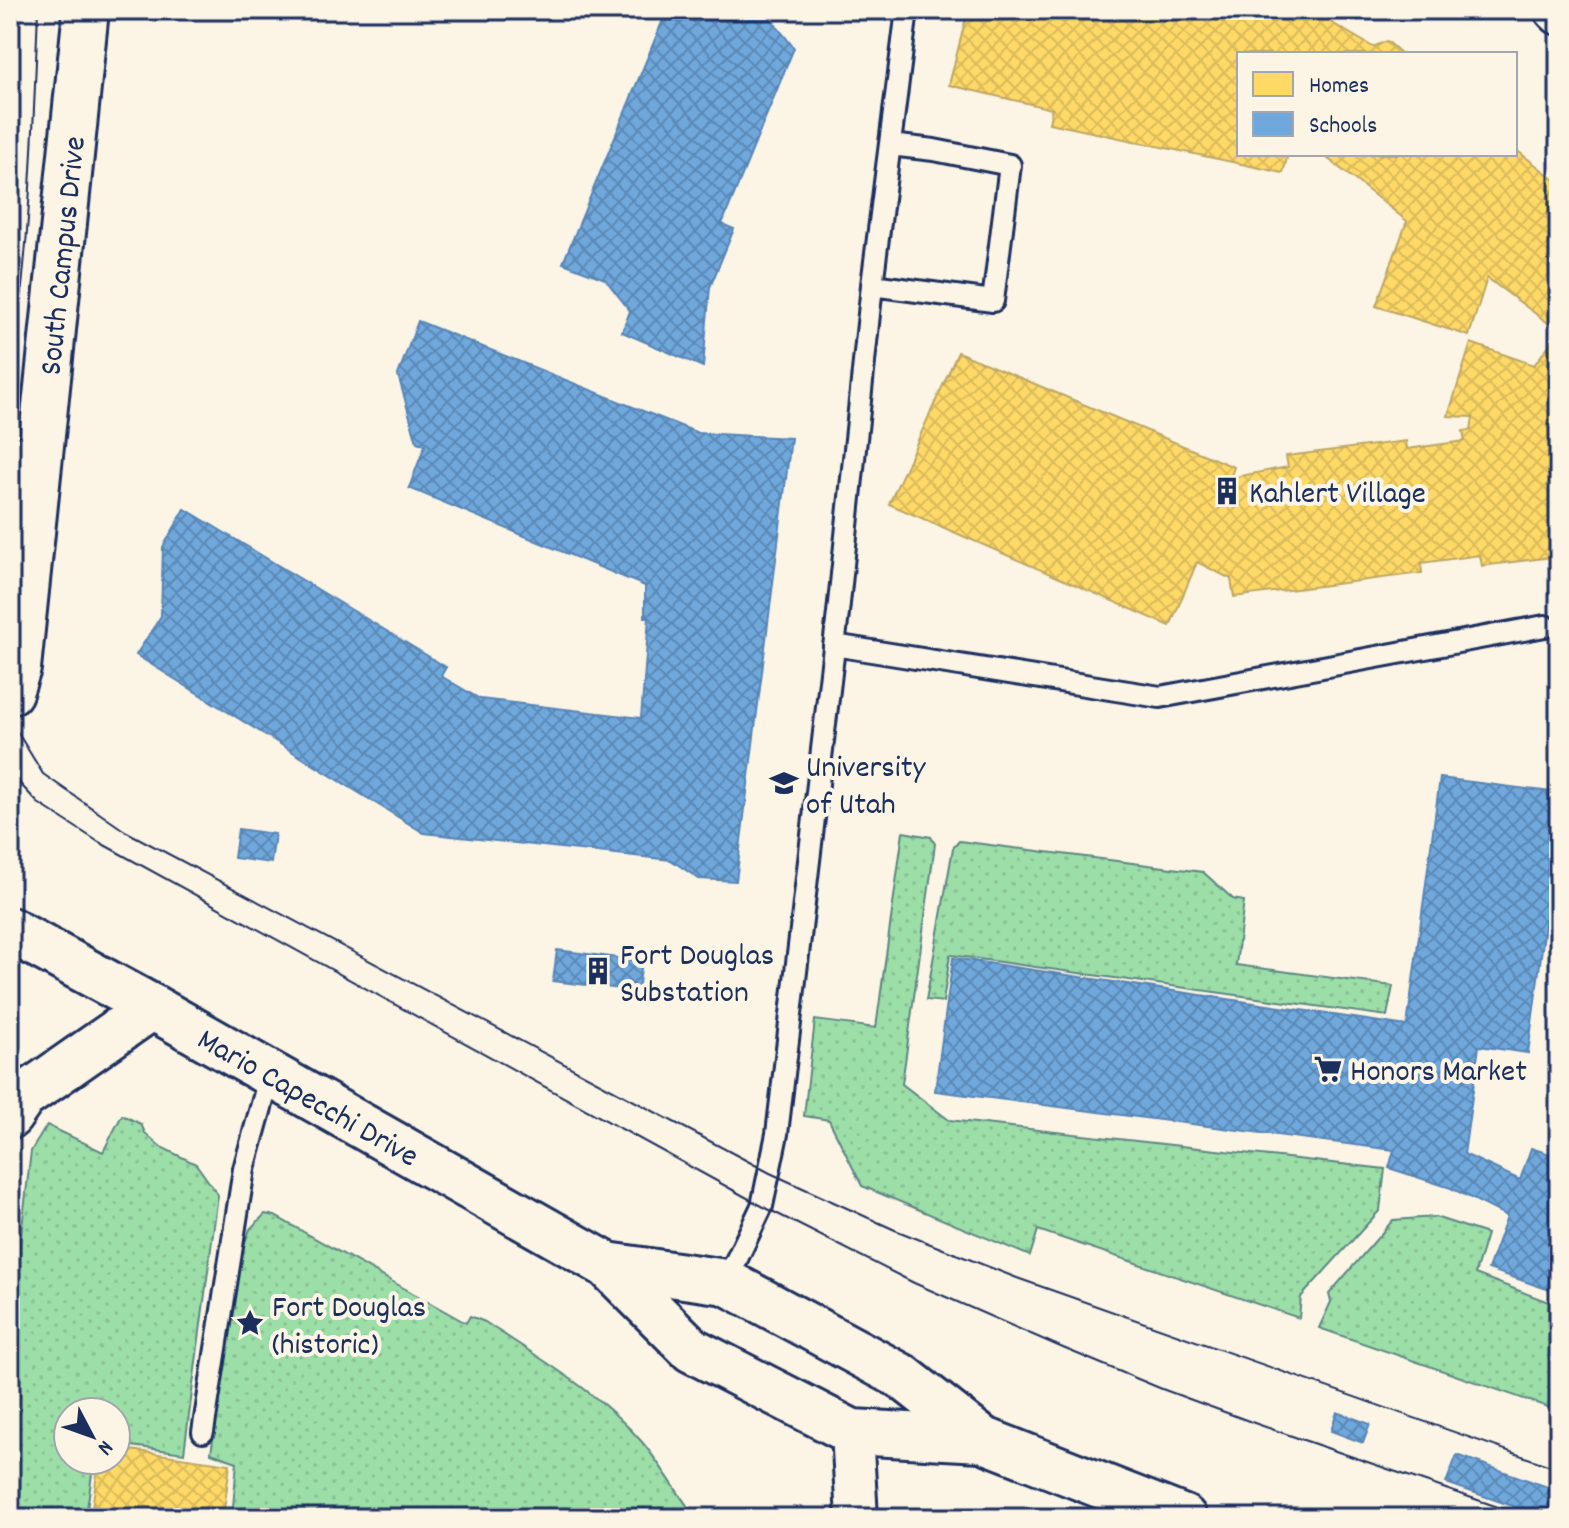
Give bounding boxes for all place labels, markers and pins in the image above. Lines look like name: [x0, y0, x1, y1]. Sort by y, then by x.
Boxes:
place label: Kahlert Village: [1249, 473, 1426, 519]
building icon: Kahlert Village: [1212, 476, 1242, 506]
place label: University of Utah: [806, 747, 926, 830]
school or university icon: University of Utah: [769, 768, 799, 798]
place label: Fort Douglas Substation: [620, 935, 774, 1018]
building icon: Fort Douglas Substation: [583, 956, 613, 986]
place label: Honors Market: [1350, 1051, 1527, 1097]
supermarket icon: Honors Market: [1313, 1054, 1343, 1084]
place label: Fort Douglas (historic): [272, 1287, 426, 1370]
place icon: Fort Douglas (historic): [235, 1308, 265, 1338]

